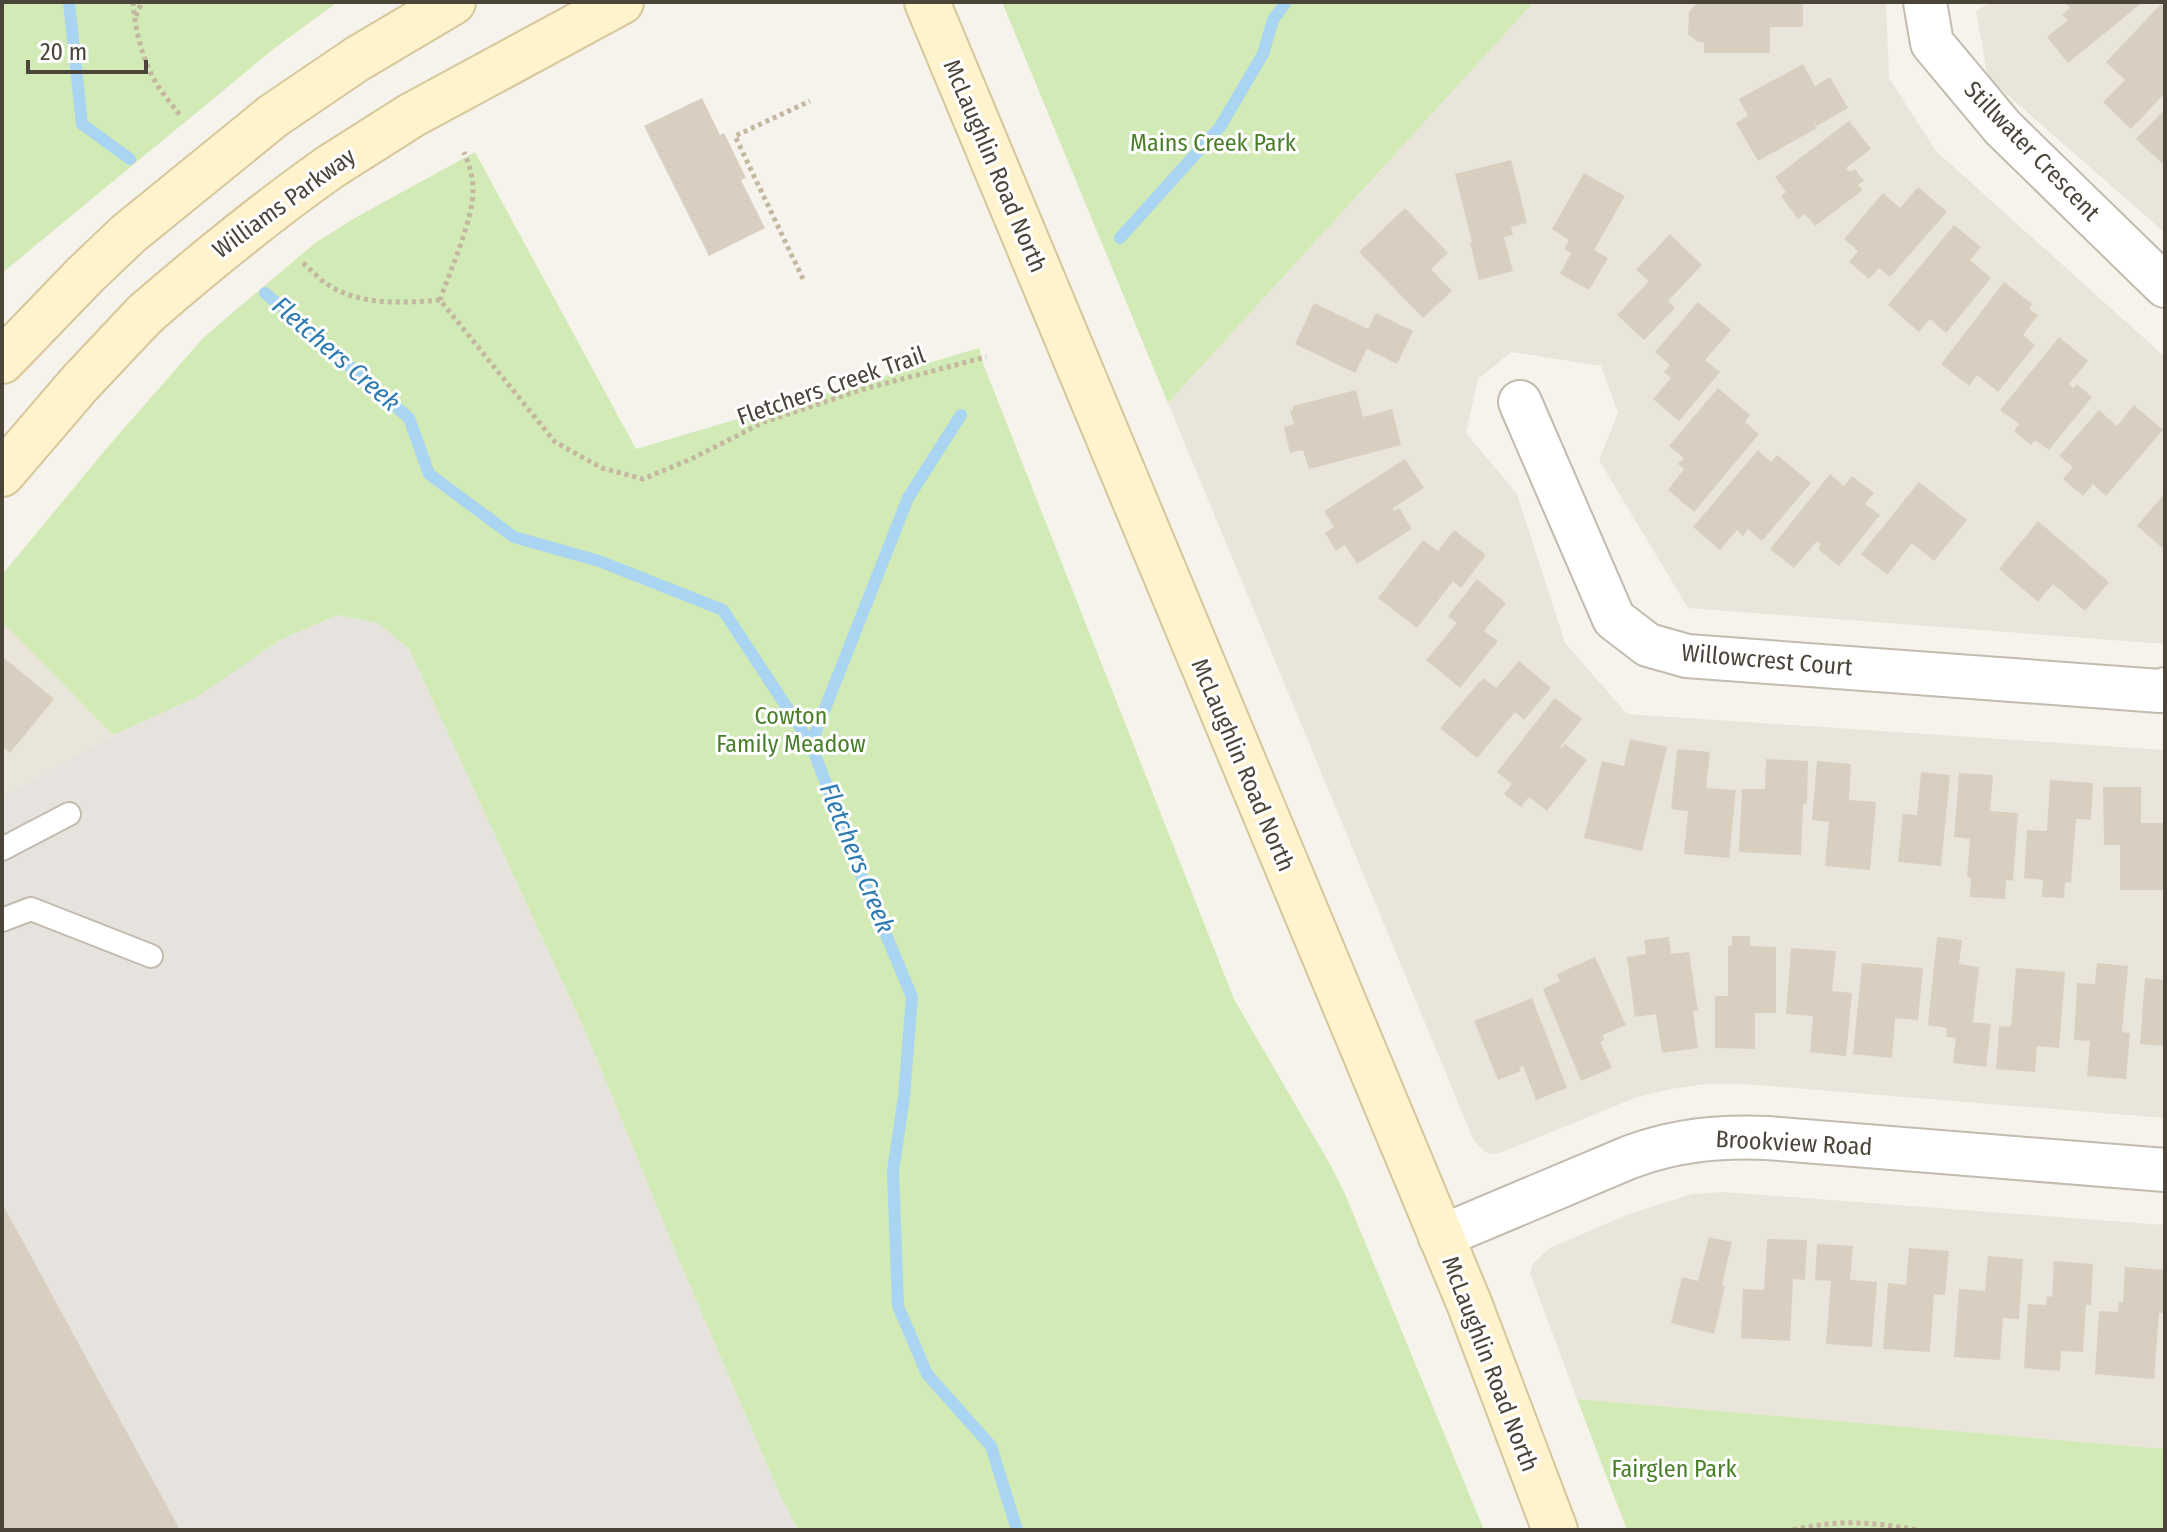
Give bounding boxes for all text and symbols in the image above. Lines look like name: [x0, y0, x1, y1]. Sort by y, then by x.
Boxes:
scale bar: [28, 24, 146, 74]
text: 20 m: [40, 38, 87, 66]
street label: McLaughlin Road North: [938, 56, 1052, 276]
street label: Stillwater Crescent: [1958, 76, 2106, 227]
park label: Mains Creek Park: [1130, 129, 1297, 157]
street label: Williams Parkway: [207, 142, 361, 264]
water label: Fletchers Creek: [266, 290, 406, 418]
street label: Fletchers Creek Trail: [733, 341, 929, 431]
street label: Willowcrest Court: [1680, 639, 1854, 681]
street label: McLaughlin Road North: [1186, 655, 1300, 875]
park label: Cowton Family Meadow: [716, 702, 866, 758]
water label: Fletchers Creek: [813, 778, 901, 938]
street label: Brookview Road: [1715, 1125, 1873, 1161]
street label: McLaughlin Road North: [1436, 1252, 1544, 1476]
park label: Fairglen Park: [1611, 1455, 1737, 1483]

